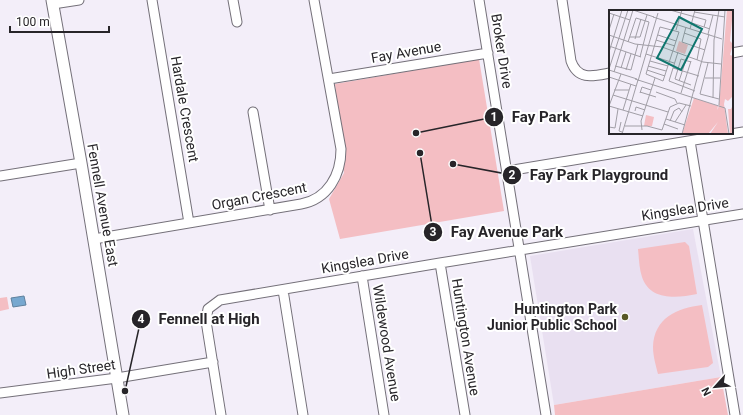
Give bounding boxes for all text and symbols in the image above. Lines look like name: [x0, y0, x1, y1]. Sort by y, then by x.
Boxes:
scale bar: [10, 8, 109, 34]
inset map: [609, 10, 733, 134]
street label: Broker Drive: [488, 13, 516, 89]
text: 100 m: [16, 15, 50, 29]
street label: Fay Avenue: [370, 38, 442, 66]
street label: Hardale Crescent: [168, 55, 202, 164]
callout: Fay Park: [484, 103, 578, 130]
text: Fay Park: [512, 108, 571, 126]
text: 1: [491, 110, 497, 124]
street label: Fennell Avenue East: [84, 142, 122, 268]
callout: Fay Park Playground: [502, 161, 677, 188]
text: Fay Park Playground: [530, 166, 668, 184]
text: 2: [509, 168, 516, 182]
street label: Organ Crescent: [210, 179, 308, 213]
street label: Kingslea Drive: [640, 194, 730, 224]
callout: Fay Avenue Park: [423, 218, 571, 245]
text: Fay Avenue Park: [451, 223, 564, 241]
text: 3: [430, 225, 437, 239]
street label: Kingslea Drive: [320, 245, 410, 277]
street label: Huntington Avenue: [449, 277, 483, 397]
street label: Wildewood Avenue: [370, 283, 404, 403]
place label: Huntington Park Junior Public School: [487, 301, 618, 333]
callout: Fennell at High: [131, 306, 268, 333]
text: Fennell at High: [158, 310, 260, 328]
text: 4: [138, 312, 145, 326]
marker: Huntington Park Junior Public School: [620, 312, 630, 322]
street label: High Street: [46, 356, 117, 382]
north arrow: [695, 367, 735, 407]
text: N: [699, 385, 714, 398]

